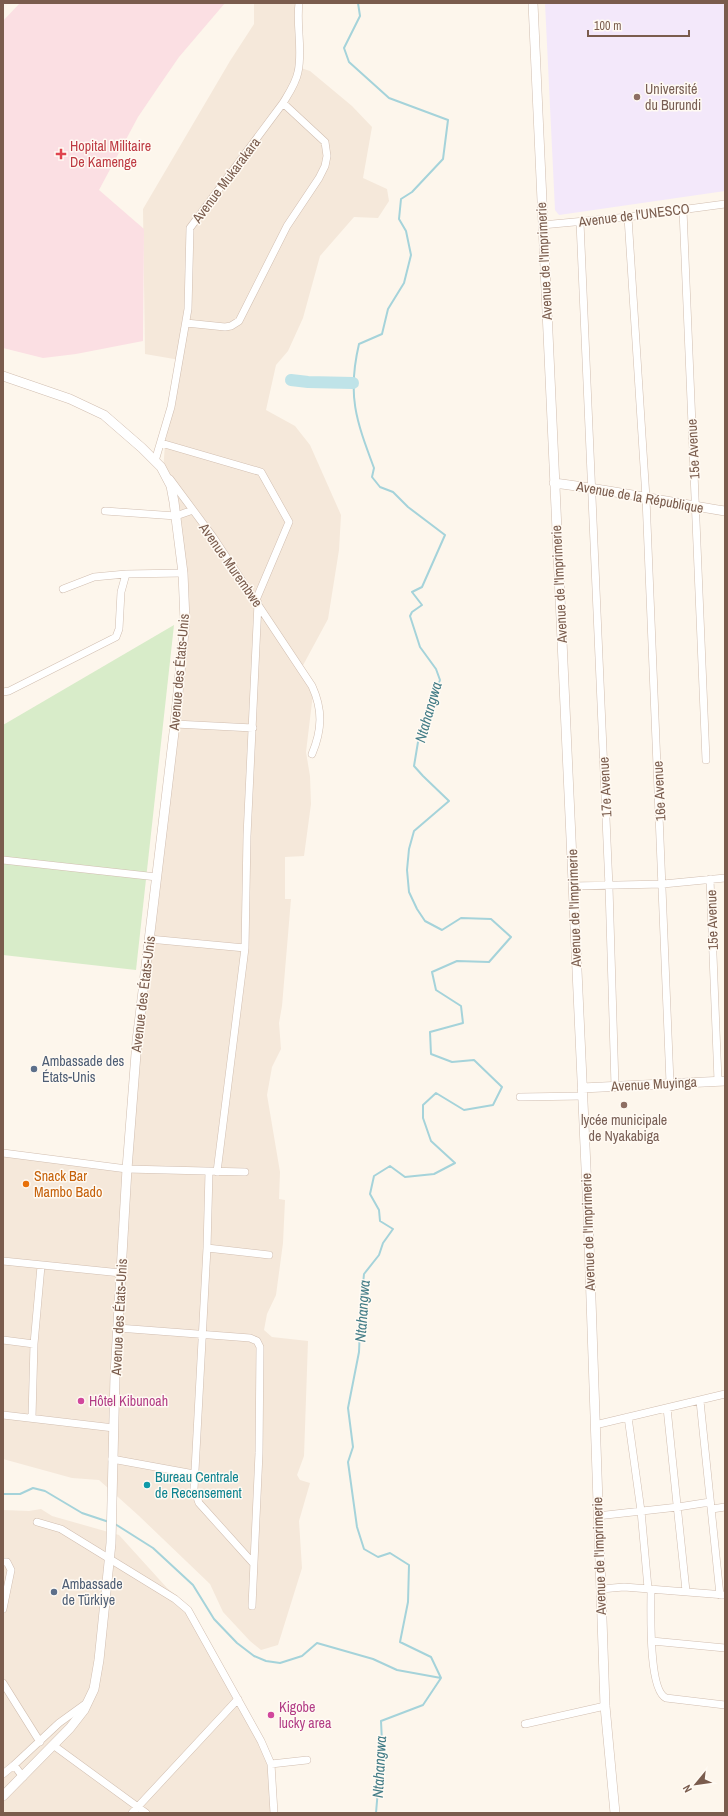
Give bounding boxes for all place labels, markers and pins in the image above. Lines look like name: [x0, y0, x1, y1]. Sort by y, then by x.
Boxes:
place label: Université du Burundi: [645, 80, 701, 114]
marker: Université du Burundi: [632, 92, 642, 102]
place label: Hopital Militaire De Kamenge: [70, 137, 151, 171]
marker: Hopital Militaire De Kamenge: [55, 148, 67, 160]
place label: Ambassade des États-Unis: [41, 1052, 125, 1086]
marker: Ambassade des États-Unis: [29, 1064, 39, 1074]
marker: lycée municipale de Nyakabiga: [619, 1100, 629, 1110]
place label: lycée municipale de Nyakabiga: [581, 1111, 667, 1145]
place label: Snack Bar Mambo Bado: [34, 1167, 102, 1201]
marker: Snack Bar Mambo Bado: [21, 1179, 31, 1189]
place label: Hôtel Kibunoah: [89, 1392, 168, 1410]
marker: Hôtel Kibunoah: [76, 1396, 86, 1406]
place label: Bureau Centrale de Recensement: [155, 1468, 242, 1502]
marker: Bureau Centrale de Recensement: [142, 1480, 152, 1490]
place label: Ambassade de Türkiye: [61, 1575, 123, 1609]
marker: Ambassade de Türkiye: [49, 1587, 59, 1597]
place label: Kigobe lucky area: [279, 1698, 332, 1732]
marker: Kigobe lucky area: [266, 1710, 276, 1720]

